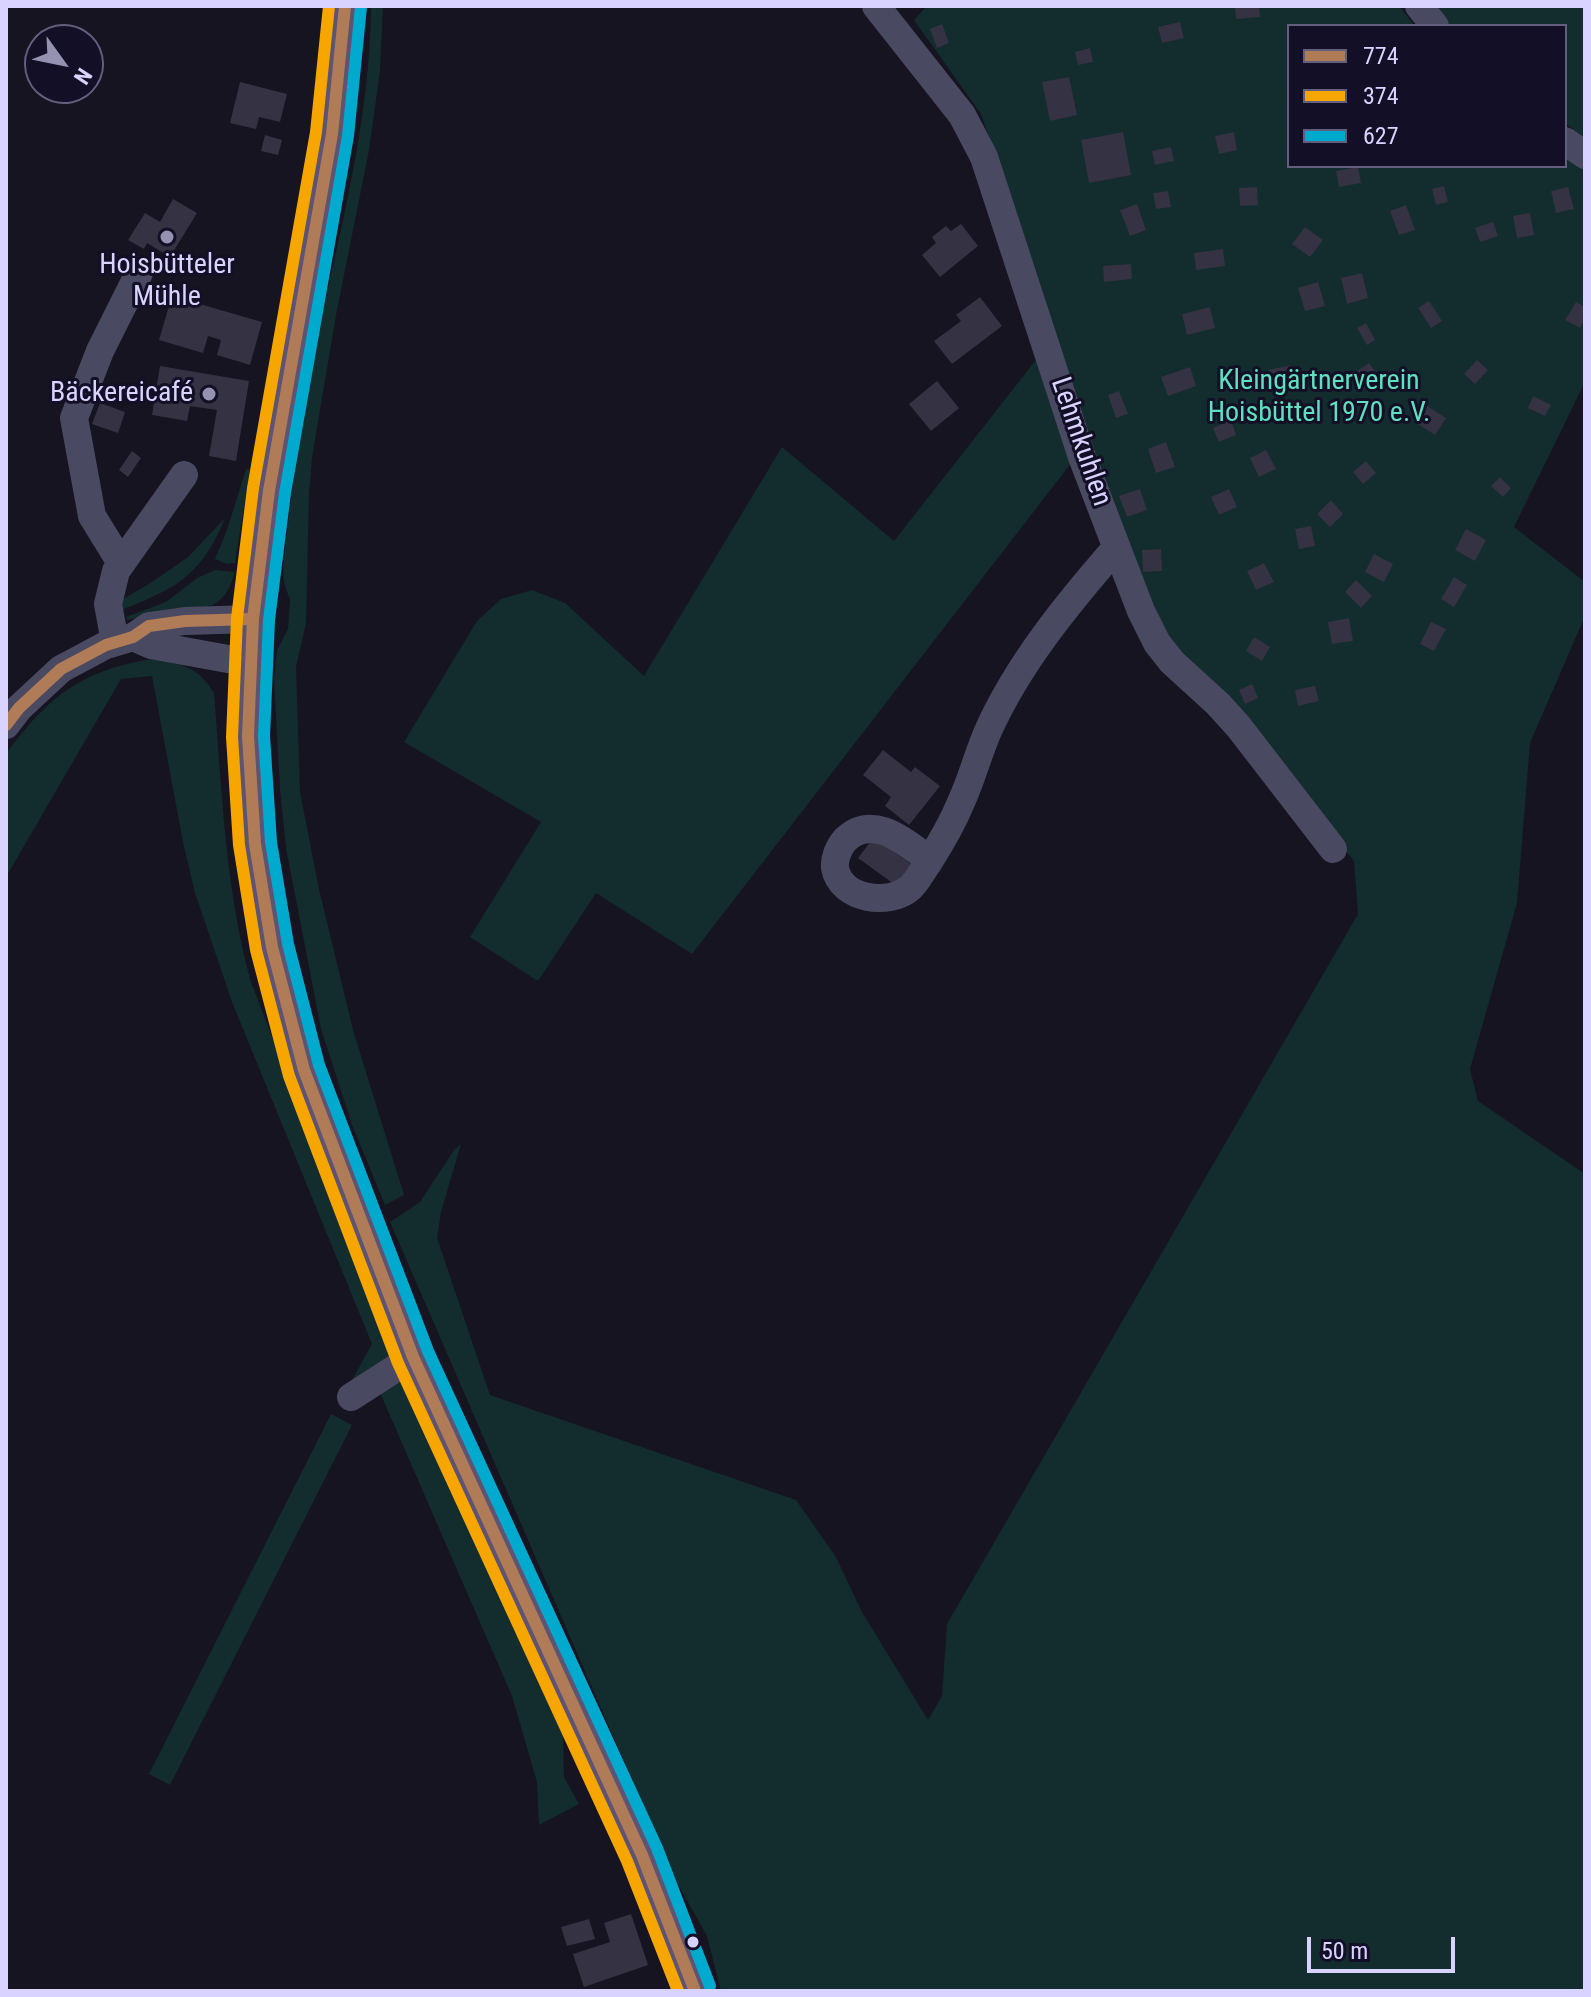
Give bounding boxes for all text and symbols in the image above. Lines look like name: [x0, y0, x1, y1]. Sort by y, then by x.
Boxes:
north arrow: [24, 24, 104, 104]
legend: [1287, 24, 1567, 168]
text: 774: [1363, 42, 1399, 70]
text: N: [69, 64, 97, 89]
text: 374: [1363, 82, 1399, 110]
text: 627: [1363, 122, 1399, 150]
marker: Hoisbütteler Mühle: [158, 228, 176, 246]
place label: Hoisbütteler Mühle: [99, 249, 235, 315]
park label: Kleingärtnerverein Hoisbüttel 1970 e.V.: [1208, 365, 1430, 431]
street label: Lehmkuhlen: [1042, 373, 1118, 511]
place label: Bäckereicafé: [50, 377, 193, 411]
marker: Bäckereicafé: [200, 385, 218, 403]
scale bar: [1311, 1921, 1459, 1971]
unlabelled marker: [685, 1934, 701, 1950]
text: 50 m: [1321, 1937, 1368, 1965]

